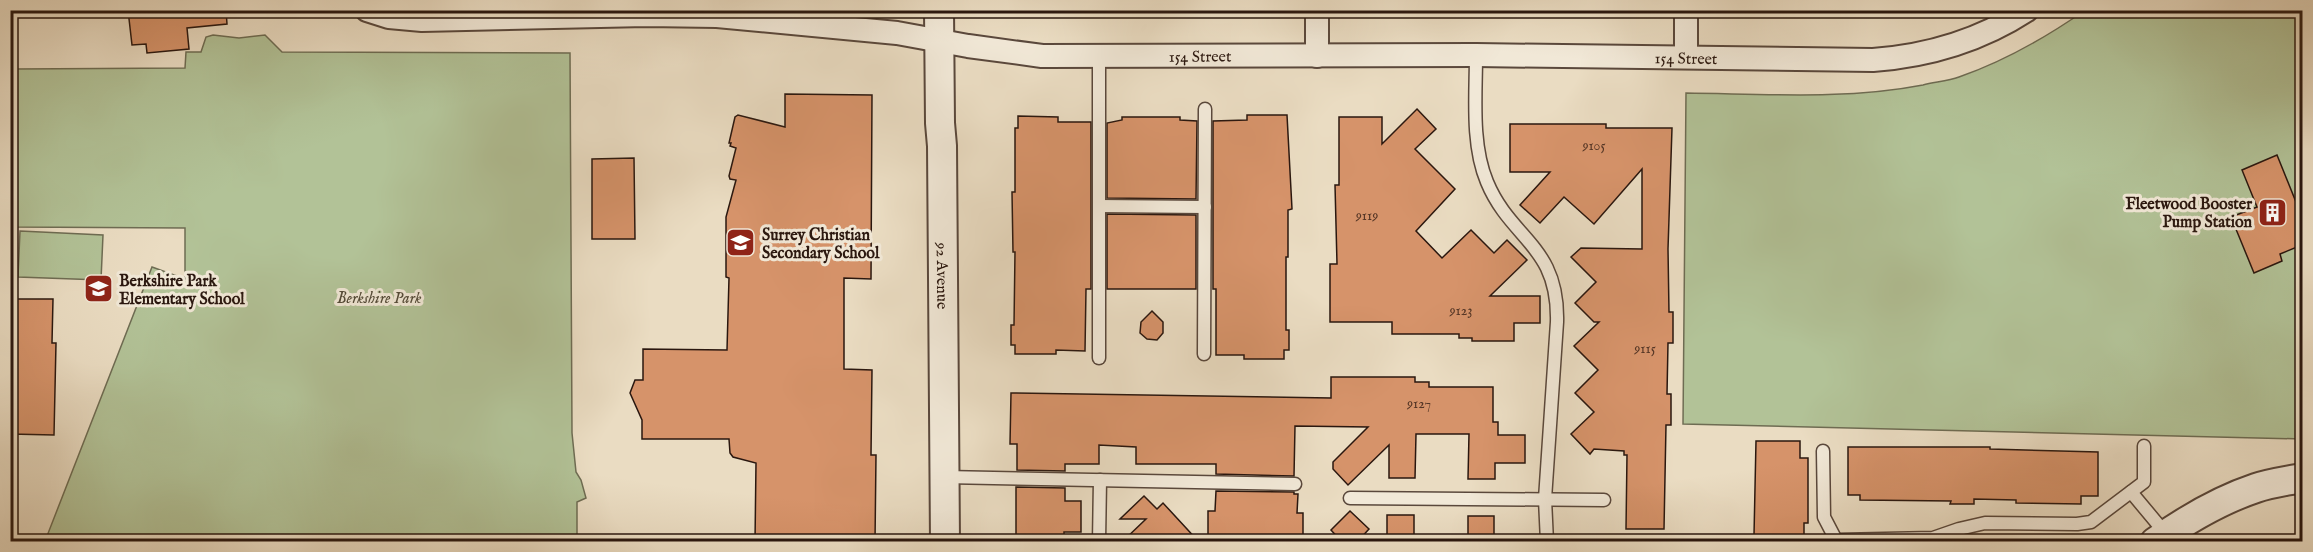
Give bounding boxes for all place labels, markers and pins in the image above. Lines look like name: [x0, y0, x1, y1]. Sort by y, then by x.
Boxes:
place label: Fleetwood Booster Pump Station: [2126, 195, 2252, 233]
building icon: Fleetwood Booster Pump Station: [2257, 196, 2289, 228]
place label: Surrey Christian Secondary School: [762, 226, 880, 264]
school or university icon: Surrey Christian Secondary School: [725, 227, 757, 259]
place label: Berkshire Park Elementary School: [119, 272, 245, 310]
school or university icon: Berkshire Park Elementary School: [82, 273, 114, 305]

